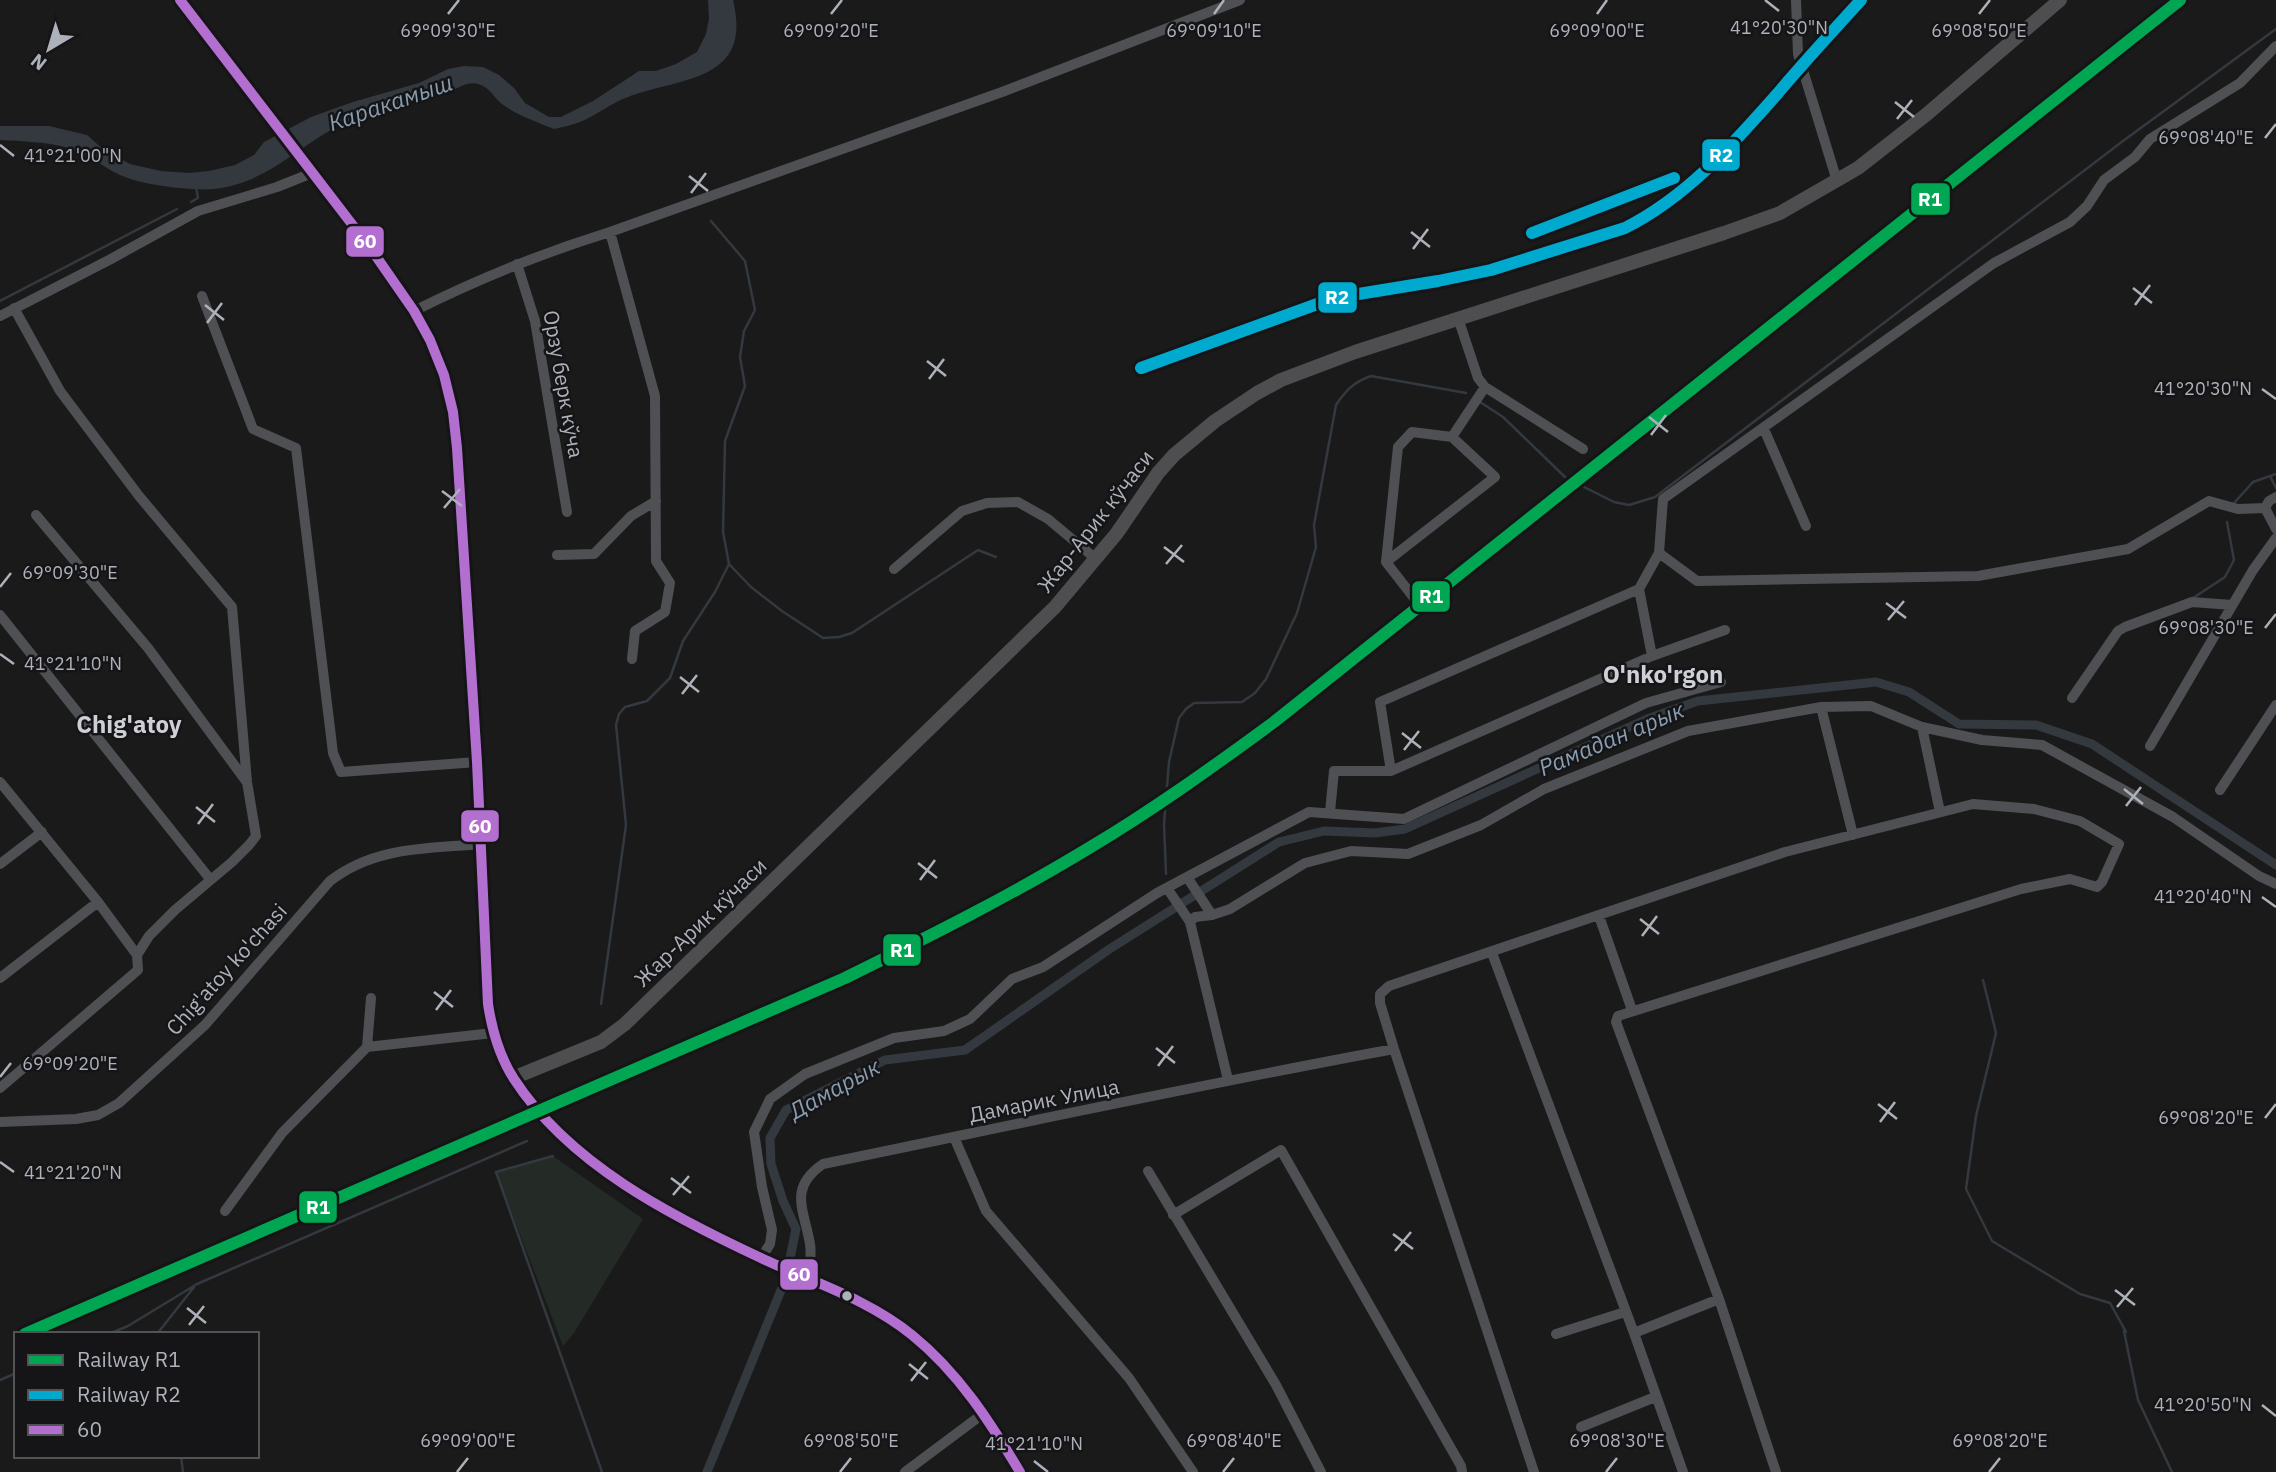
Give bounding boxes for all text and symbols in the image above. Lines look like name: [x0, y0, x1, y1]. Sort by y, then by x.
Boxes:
north arrow: [14, 14, 84, 84]
text: 41°20'30"N: [1730, 16, 1828, 39]
text: 69°09'30"E: [400, 19, 496, 42]
text: 69°09'20"E: [783, 19, 879, 42]
text: 69°09'10"E: [1166, 19, 1262, 42]
text: 69°09'00"E: [1549, 19, 1645, 42]
text: 69°08'50"E: [1931, 19, 2027, 42]
text: N: [26, 49, 51, 76]
water label: Каракамыш: [324, 67, 456, 137]
text: 69°08'40"E: [2158, 126, 2254, 149]
line badge: R2: [1701, 138, 1741, 172]
text: R2: [1709, 143, 1733, 167]
text: 41°21'00"N: [24, 144, 122, 167]
line badge: R1: [1910, 182, 1951, 216]
text: R1: [1918, 187, 1943, 211]
line badge: 60: [345, 225, 385, 258]
text: 60: [354, 229, 376, 253]
line badge: R2: [1317, 281, 1358, 314]
text: R2: [1325, 285, 1349, 309]
street label: Орзу берк кўча: [537, 308, 591, 460]
text: 41°20'30"N: [2154, 377, 2252, 400]
street label: Жар-Арик кўчаси: [1030, 444, 1160, 598]
text: 69°09'30"E: [22, 561, 118, 584]
line badge: R1: [1411, 580, 1451, 613]
text: R1: [1419, 584, 1444, 608]
text: 69°08'30"E: [2158, 616, 2254, 639]
text: 41°21'10"N: [24, 652, 122, 675]
district label: O'nko'rgon: [1603, 658, 1723, 690]
water label: Рамадан арык: [1534, 694, 1689, 782]
district label: Chig'atoy: [76, 708, 182, 740]
line badge: 60: [460, 809, 500, 843]
text: 60: [469, 814, 491, 838]
street label: Жар-Арик кўчаси: [628, 852, 772, 992]
text: 41°20'40"N: [2154, 885, 2252, 908]
street label: Chig'atoy ko'chasi: [159, 897, 293, 1041]
line badge: R1: [882, 933, 922, 967]
text: R1: [890, 938, 915, 962]
water label: Дамарык: [781, 1050, 886, 1126]
text: 69°09'20"E: [22, 1052, 118, 1075]
street label: Дамарик Улица: [967, 1072, 1121, 1128]
text: 69°08'20"E: [2158, 1106, 2254, 1129]
text: 41°21'20"N: [24, 1161, 122, 1184]
line badge: R1: [298, 1190, 338, 1224]
text: R1: [306, 1195, 331, 1219]
line badge: 60: [779, 1258, 819, 1291]
text: 60: [788, 1262, 810, 1286]
unlabelled marker: [840, 1289, 854, 1303]
legend: [14, 1332, 259, 1458]
text: Railway R1: [77, 1345, 181, 1373]
text: Railway R2: [77, 1380, 181, 1408]
text: 41°20'50"N: [2154, 1393, 2252, 1416]
text: 60: [77, 1415, 102, 1443]
text: 69°09'00"E: [420, 1429, 516, 1452]
text: 69°08'50"E: [803, 1429, 899, 1452]
text: 69°08'40"E: [1186, 1429, 1282, 1452]
text: 69°08'30"E: [1569, 1429, 1665, 1452]
text: 69°08'20"E: [1952, 1429, 2048, 1452]
text: 41°21'10"N: [985, 1432, 1083, 1455]

